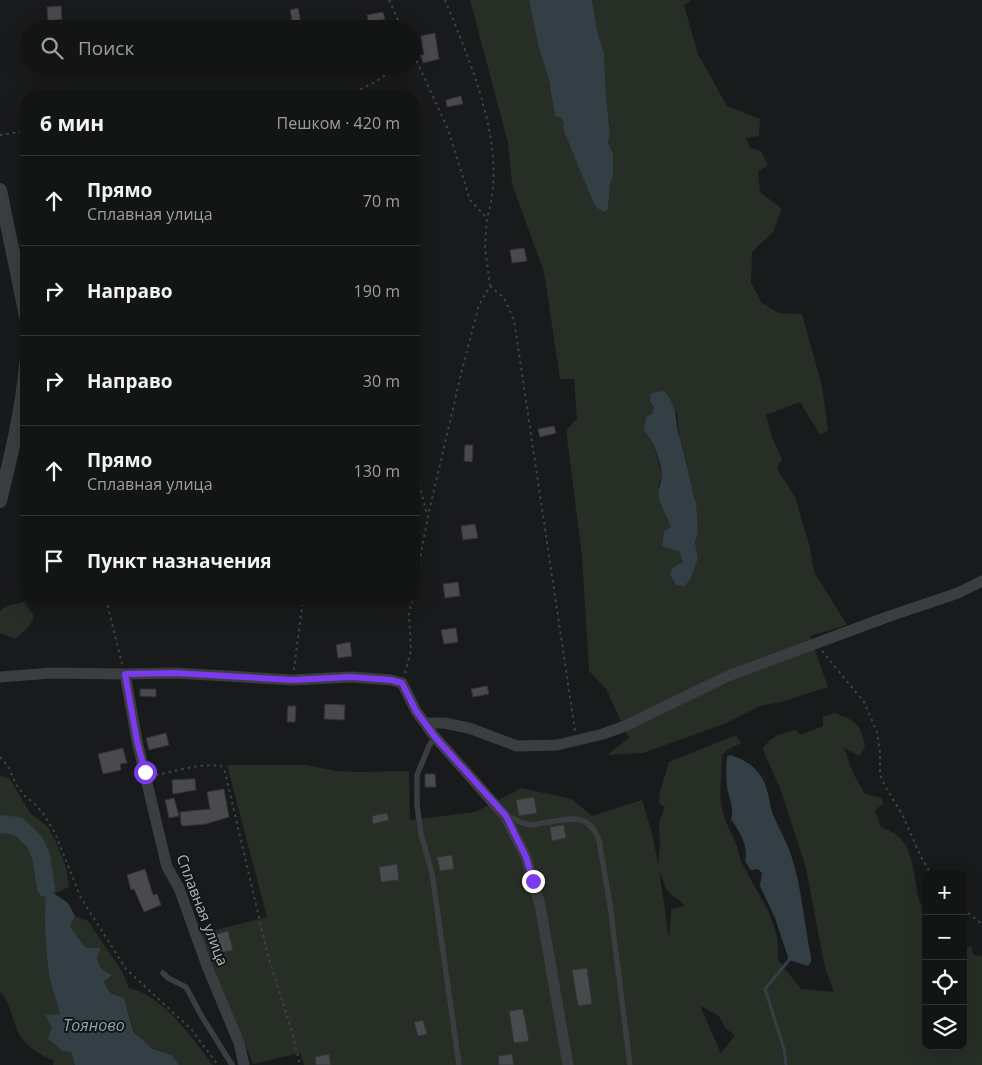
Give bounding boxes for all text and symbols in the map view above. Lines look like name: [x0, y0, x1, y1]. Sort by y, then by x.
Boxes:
search box: [20, 20, 420, 75]
icon: search: [38, 34, 66, 62]
text: Поиск: [78, 35, 134, 61]
text: 6 мин: [40, 109, 104, 137]
text: Пешком · 420 m: [277, 112, 400, 134]
text: Прямо: [87, 177, 152, 203]
icon: ahead: [40, 187, 68, 215]
text: 70 m: [363, 190, 400, 212]
text: Сплавная улица: [87, 203, 213, 225]
icon: right: [40, 277, 68, 305]
text: Направо: [87, 278, 173, 304]
text: 190 m: [354, 280, 400, 302]
icon: right: [40, 367, 68, 395]
text: Направо: [87, 368, 173, 394]
text: 30 m: [363, 370, 400, 392]
text: Прямо: [87, 447, 152, 473]
icon: ahead: [40, 457, 68, 485]
text: 130 m: [354, 460, 400, 482]
text: Сплавная улица: [87, 473, 213, 495]
icon: arrive: [40, 547, 68, 575]
text: Пункт назначения: [87, 548, 272, 574]
route start: [134, 761, 157, 784]
street label: Сплавная улица: [173, 851, 233, 968]
route end: [522, 870, 545, 893]
map controls: [922, 870, 967, 1050]
button: +: [922, 870, 967, 915]
button: −: [922, 915, 967, 960]
button: locate: [922, 960, 967, 1005]
button: layers: [922, 1005, 967, 1050]
water label: Тояново: [63, 1014, 125, 1036]

